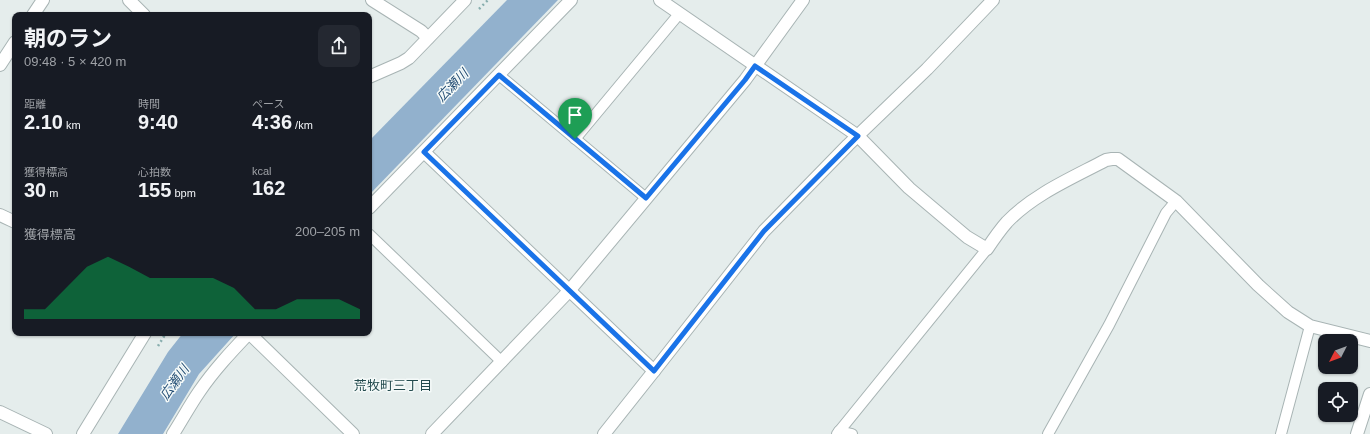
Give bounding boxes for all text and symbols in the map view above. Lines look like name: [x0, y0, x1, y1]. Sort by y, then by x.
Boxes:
button: share: [318, 25, 360, 67]
text: 朝のラン: [24, 26, 112, 51]
text: 09:48 · 5 × 420 m: [24, 54, 126, 69]
water label: 広瀬川: [433, 65, 473, 105]
text: 距離: [24, 98, 46, 110]
text: 時間: [138, 98, 160, 110]
text: ペース: [252, 98, 284, 110]
pin: [558, 98, 592, 139]
icon: arrive: [564, 104, 586, 126]
text: 2.10: [24, 111, 63, 133]
text: 9:40: [138, 111, 178, 133]
text: 4:36: [252, 111, 292, 133]
text: km: [63, 119, 81, 131]
text: /km: [292, 119, 313, 131]
text: kcal: [252, 165, 272, 177]
text: 獲得標高: [24, 166, 68, 178]
text: 心拍数: [138, 166, 171, 178]
text: 162: [252, 177, 285, 199]
text: 30: [24, 179, 46, 201]
text: 155: [138, 179, 171, 201]
text: m: [46, 187, 58, 199]
text: bpm: [171, 187, 196, 199]
text: 200–205 m: [295, 224, 360, 239]
text: 獲得標高: [24, 227, 76, 242]
north arrow: [1318, 334, 1358, 374]
map controls: [1318, 334, 1358, 422]
water label: 広瀬川: [157, 360, 193, 402]
district label: 荒牧町三丁目: [354, 378, 432, 393]
button: locate: [1318, 382, 1358, 422]

